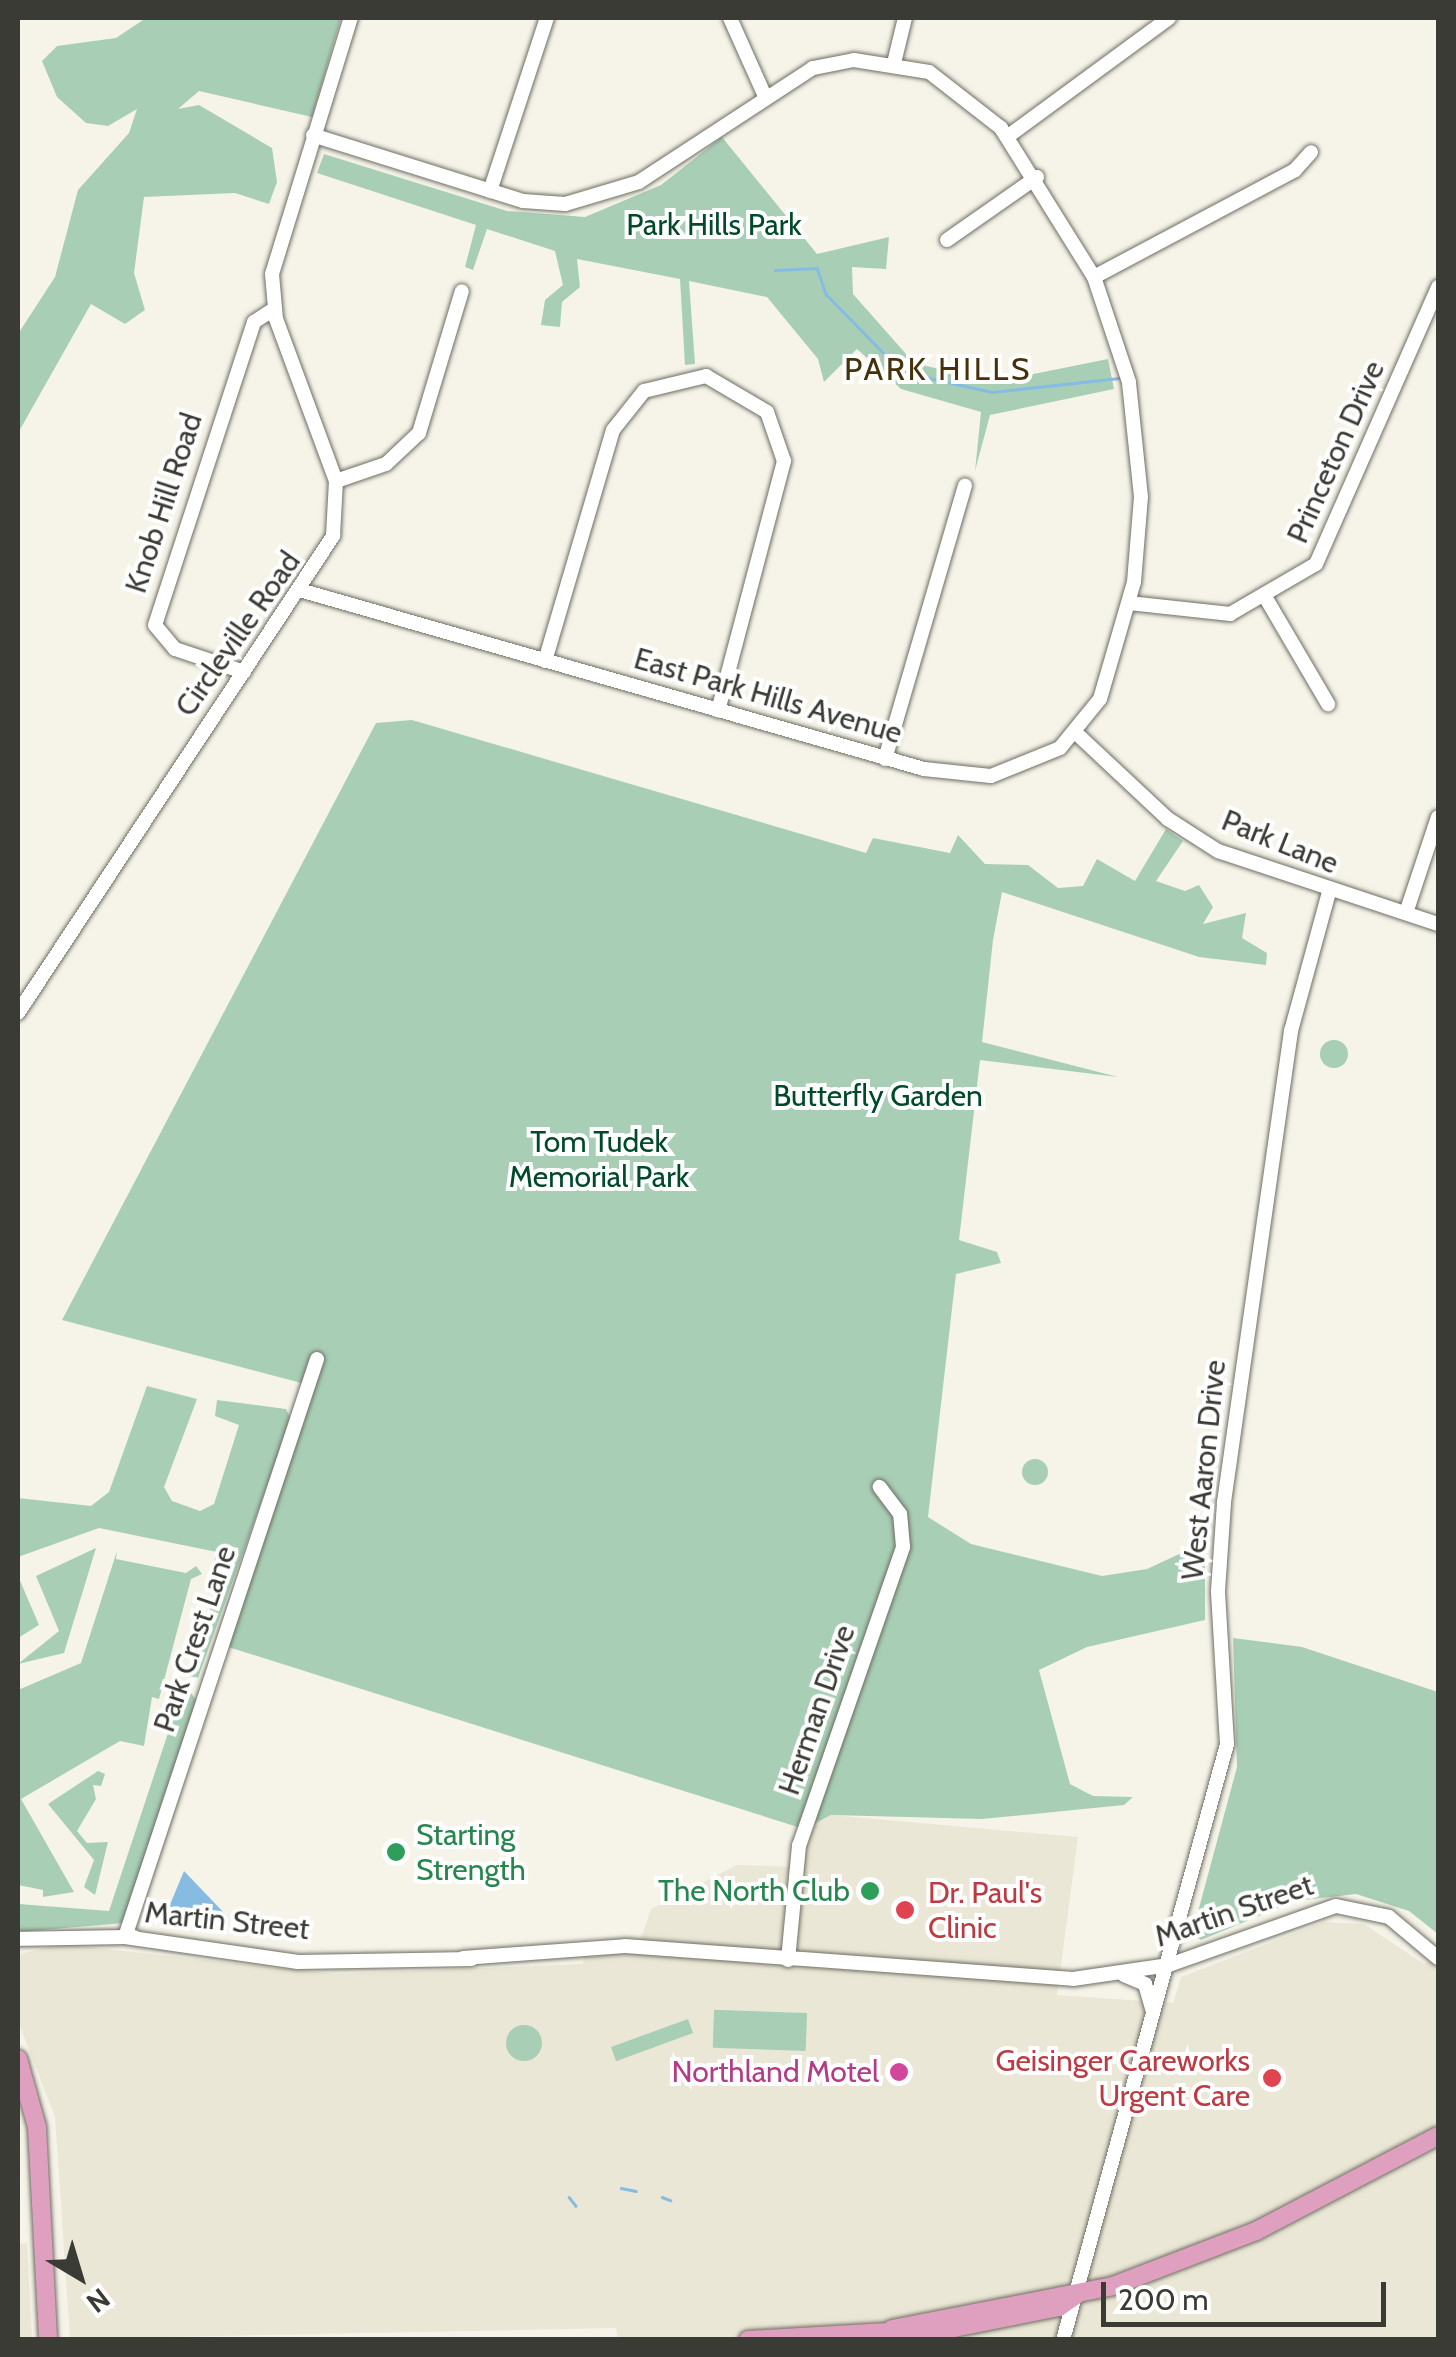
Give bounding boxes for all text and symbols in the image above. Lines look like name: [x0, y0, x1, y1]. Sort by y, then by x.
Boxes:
park label: Park Hills Park: [626, 207, 802, 243]
district label: PARK HILLS: [844, 350, 1032, 388]
street label: Princeton Drive: [1280, 355, 1392, 549]
street label: Knob Hill Road: [118, 409, 210, 597]
street label: Circleville Road: [168, 545, 308, 723]
street label: East Park Hills Avenue: [630, 641, 906, 751]
street label: Park Lane: [1217, 802, 1343, 882]
park label: Butterfly Garden: [773, 1078, 983, 1114]
park label: Tom Tudek Memorial Park: [509, 1124, 689, 1194]
street label: West Aaron Drive: [1175, 1358, 1233, 1582]
street label: Park Crest Lane: [146, 1541, 244, 1737]
street label: Herman Drive: [771, 1620, 863, 1800]
place label: Starting Strength: [416, 1817, 526, 1888]
marker: Starting Strength: [385, 1841, 407, 1863]
street label: Martin Street: [1150, 1867, 1318, 1955]
place label: The North Club: [658, 1873, 850, 1909]
place label: Dr. Paul's Clinic: [928, 1875, 1042, 1946]
marker: The North Club: [859, 1880, 881, 1902]
street label: Martin Street: [143, 1894, 311, 1948]
marker: Dr. Paul's Clinic: [892, 1897, 918, 1923]
place label: Geisinger Careworks Urgent Care: [995, 2043, 1250, 2114]
place label: Northland Motel: [672, 2054, 879, 2090]
marker: Northland Motel: [888, 2061, 910, 2083]
marker: Geisinger Careworks Urgent Care: [1259, 2065, 1285, 2091]
north arrow: [30, 2227, 130, 2327]
scale bar: [1106, 2262, 1391, 2324]
text: N: [80, 2281, 117, 2320]
text: 200 m: [1118, 2281, 1209, 2318]

